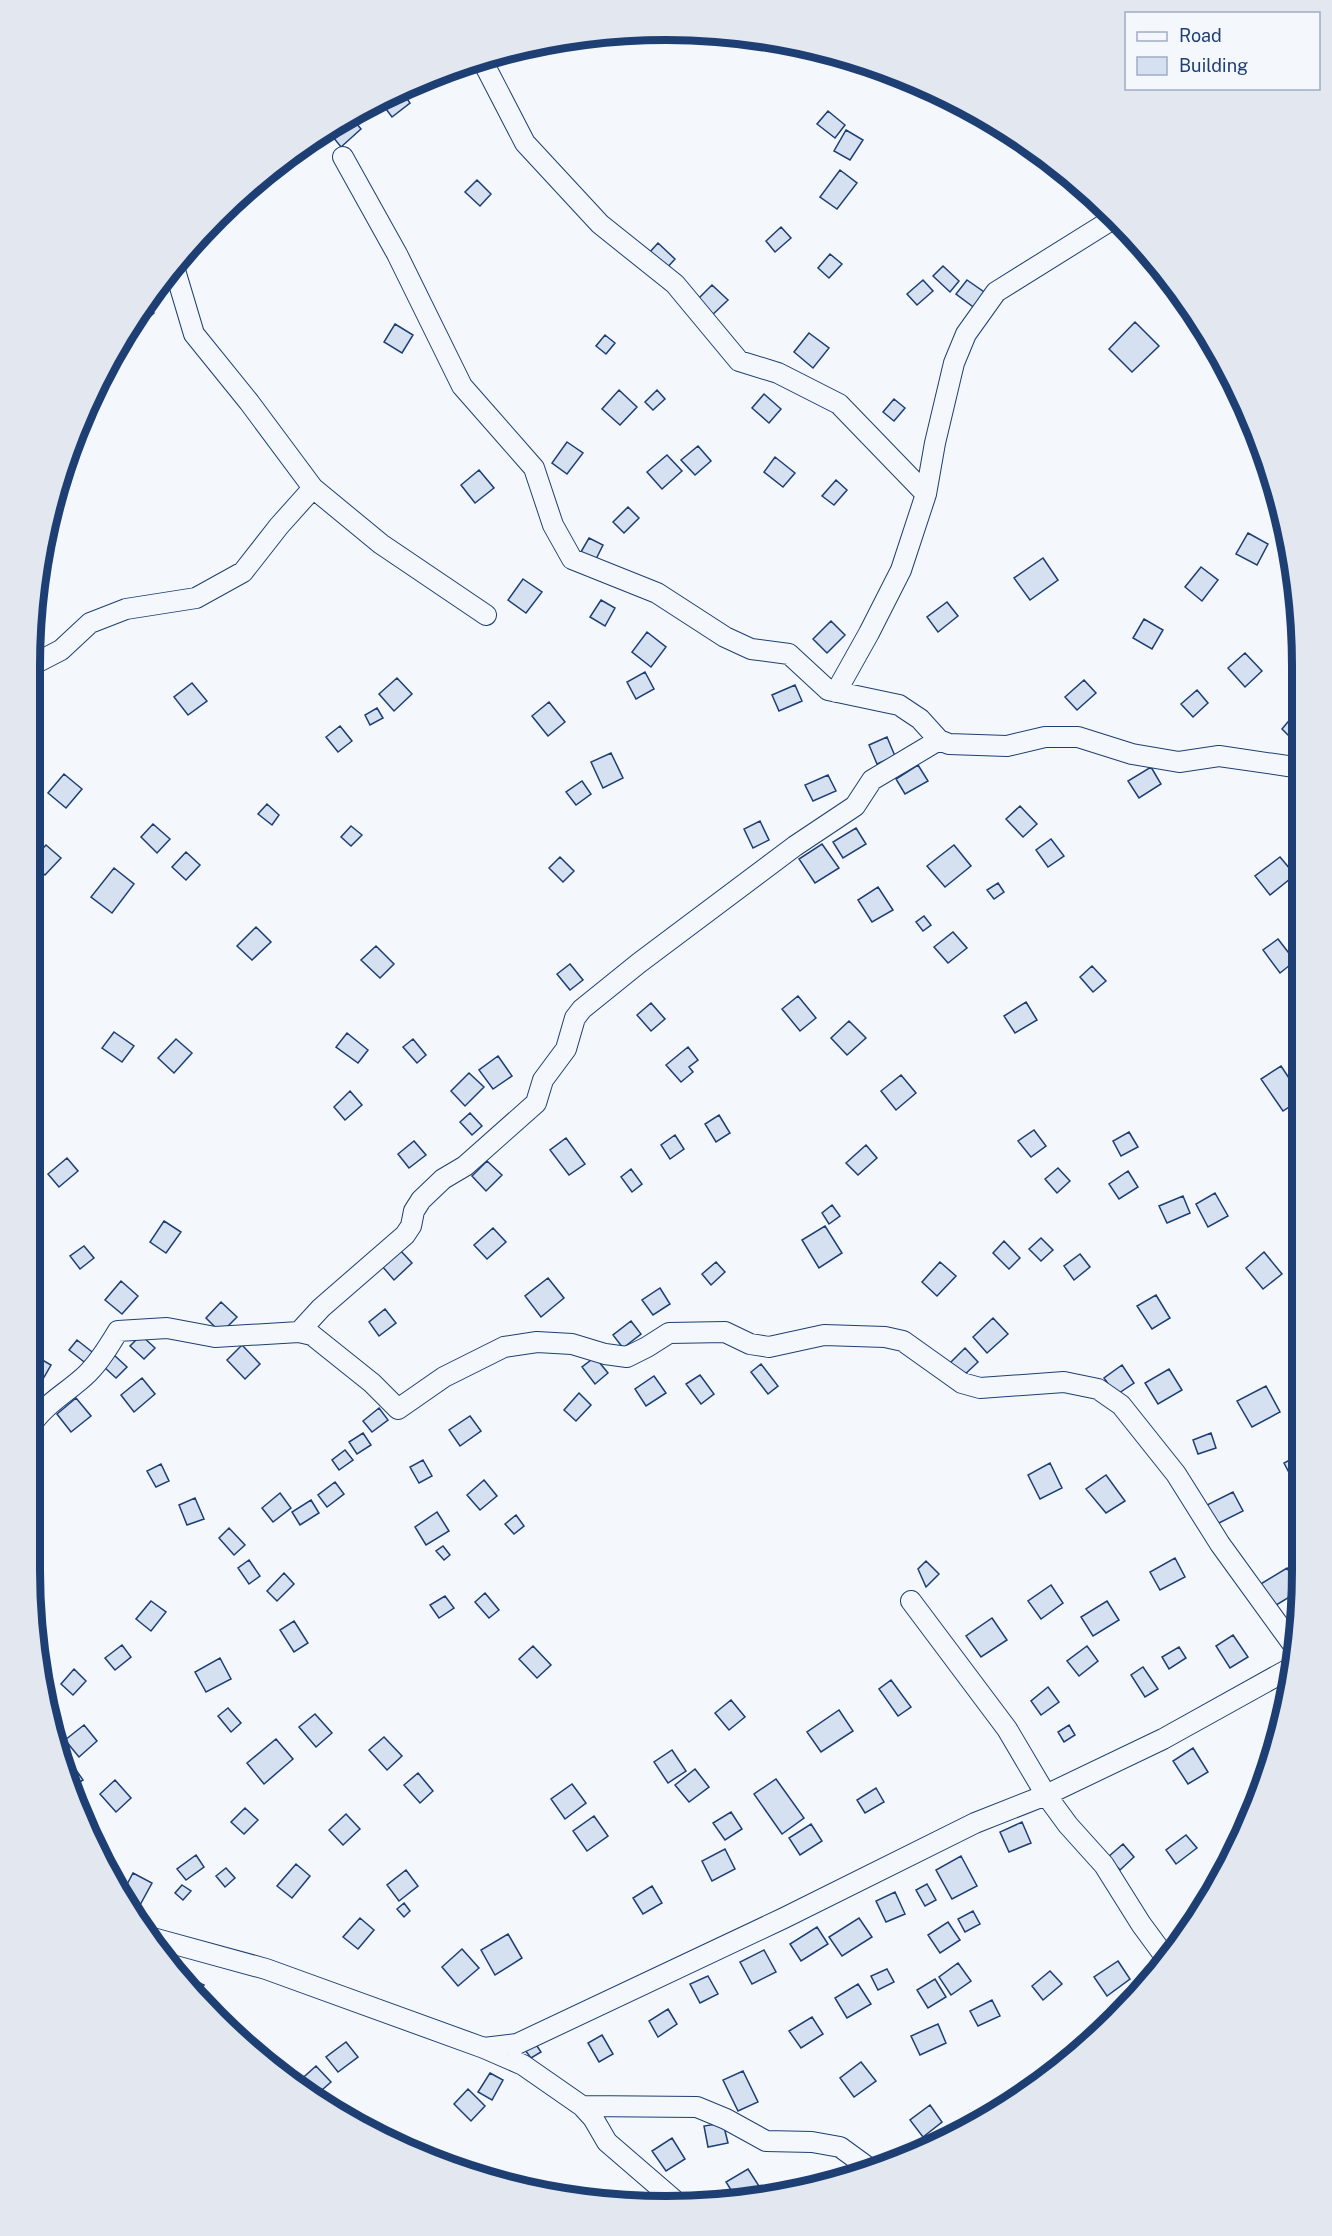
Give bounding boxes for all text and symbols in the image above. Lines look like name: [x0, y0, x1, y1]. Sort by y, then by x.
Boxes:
legend: [1125, 12, 1320, 90]
text: Road: [1179, 25, 1222, 46]
text: Building: [1179, 55, 1248, 76]

